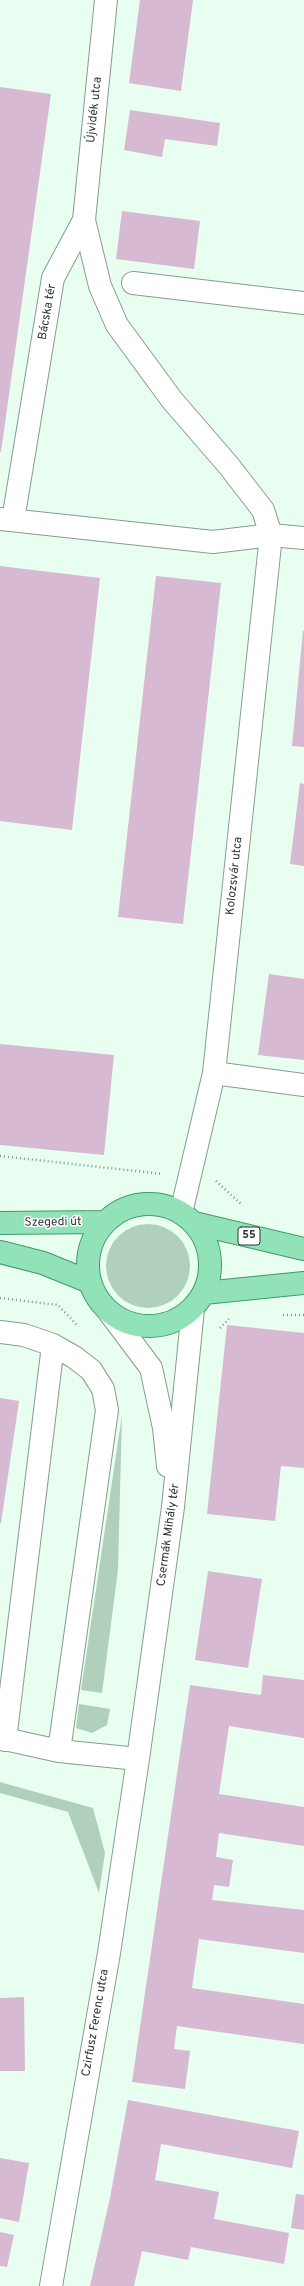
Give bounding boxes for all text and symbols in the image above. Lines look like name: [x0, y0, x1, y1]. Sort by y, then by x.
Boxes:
street label: Újvidék utca: [84, 76, 106, 144]
street label: Bácska tér: [36, 283, 60, 341]
street label: Kolozsvár utca: [224, 836, 246, 916]
street label: Szegedi út: [24, 1215, 82, 1231]
road number: 55: [238, 1227, 260, 1245]
street label: Csermák Mihály tér: [155, 1483, 183, 1587]
street label: Czirfusz Ferenc utca: [79, 1968, 113, 2078]

